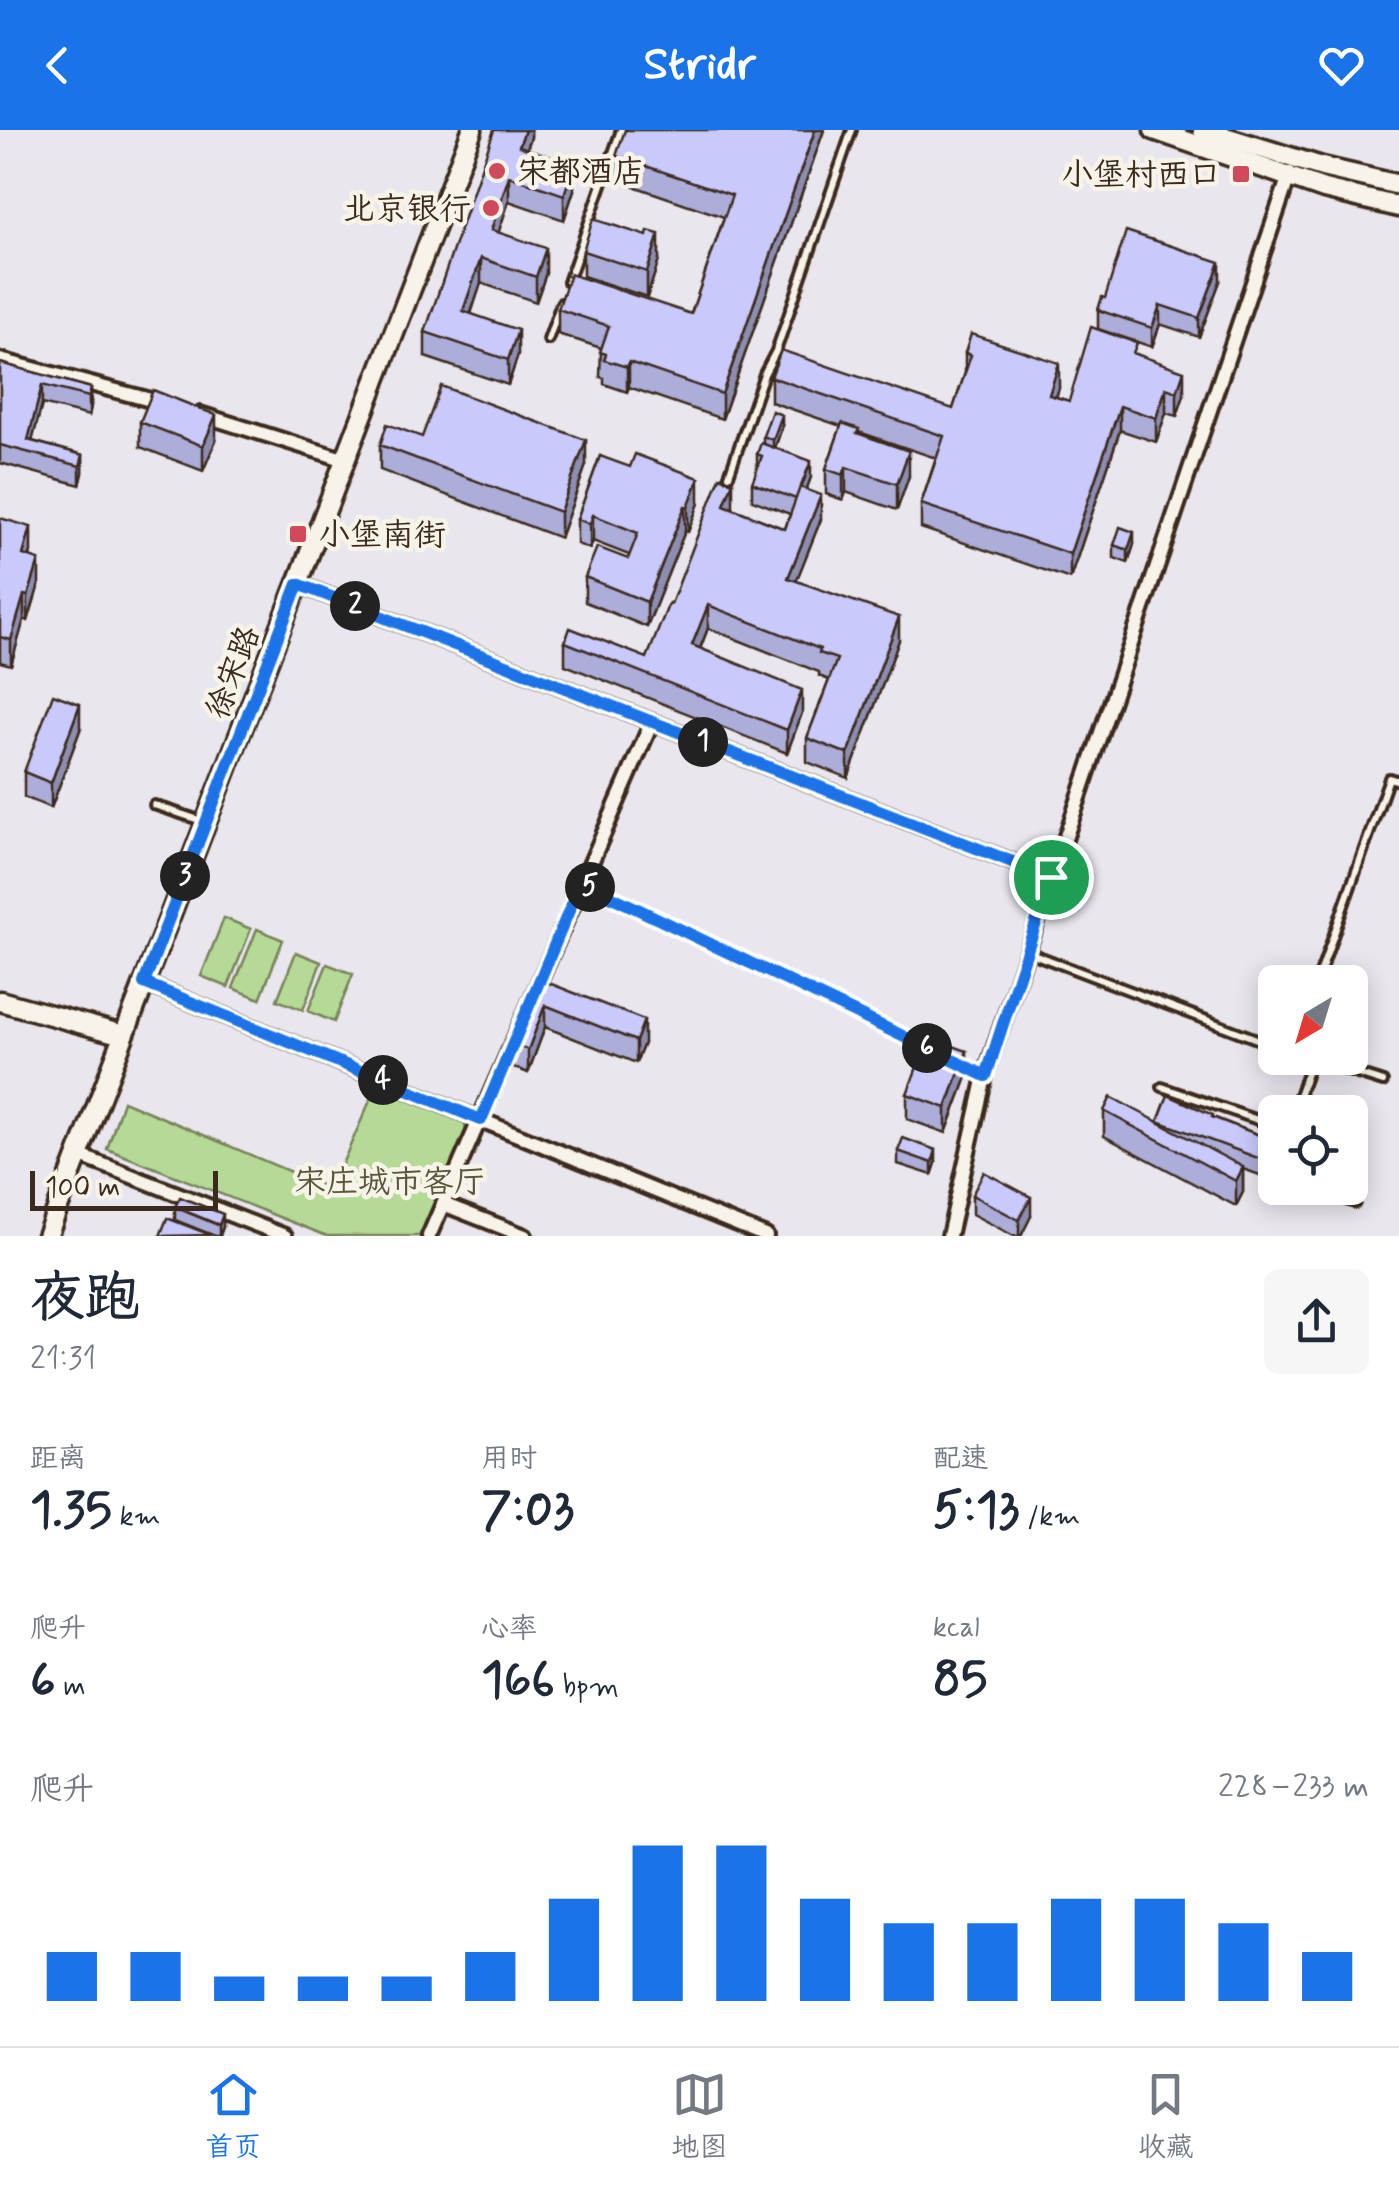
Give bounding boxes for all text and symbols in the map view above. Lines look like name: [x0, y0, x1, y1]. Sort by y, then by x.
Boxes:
text: Stridr: [643, 36, 756, 95]
icon: back: [30, 38, 85, 93]
icon: heart: [1314, 38, 1369, 93]
place label: 宋都酒店: [517, 152, 645, 194]
place label: 小堡村西口: [1061, 155, 1221, 197]
marker: 宋都酒店: [486, 160, 508, 182]
marker: 小堡村西口: [1230, 163, 1252, 185]
place label: 北京银行: [343, 189, 471, 231]
marker: 北京银行: [480, 197, 502, 219]
place label: 小堡南街: [318, 515, 446, 557]
marker: 小堡南街: [287, 523, 309, 545]
pin: 2: [330, 581, 380, 631]
text: 2: [348, 587, 362, 624]
street label: 徐宋路: [197, 620, 271, 725]
pin: 1: [678, 717, 728, 767]
text: 1: [697, 723, 709, 760]
pin: [1009, 835, 1094, 920]
icon: arrive: [1024, 850, 1079, 905]
pin: 3: [160, 851, 210, 901]
text: 3: [179, 857, 191, 894]
pin: 5: [565, 862, 615, 912]
text: 5: [582, 868, 598, 905]
north arrow: [1258, 965, 1368, 1075]
map controls: [1258, 965, 1368, 1205]
pin: 6: [902, 1023, 952, 1073]
text: 6: [920, 1029, 934, 1066]
pin: 4: [358, 1055, 408, 1105]
text: 4: [375, 1061, 391, 1098]
button: locate: [1258, 1095, 1368, 1205]
park label: 宋庄城市客厅: [294, 1162, 486, 1204]
scale bar: [30, 1166, 218, 1210]
text: 100 m: [45, 1170, 120, 1207]
text: 夜跑: [30, 1264, 140, 1336]
button: share: [1264, 1269, 1369, 1374]
text: 21:31: [30, 1338, 96, 1380]
text: 距离: [30, 1441, 86, 1478]
text: 用时: [481, 1441, 537, 1478]
text: 配速: [933, 1441, 989, 1478]
text: 1.35: [30, 1478, 112, 1544]
text: 7:03: [481, 1478, 574, 1544]
text: 5:13: [933, 1478, 1020, 1544]
text: km: [112, 1499, 160, 1536]
text: /km: [1020, 1499, 1080, 1536]
text: kcal: [933, 1610, 980, 1647]
text: 爬升: [30, 1611, 86, 1648]
text: 心率: [481, 1611, 537, 1648]
text: 85: [933, 1647, 988, 1713]
text: 6: [30, 1648, 56, 1714]
text: 166: [481, 1648, 555, 1714]
text: m: [56, 1669, 85, 1706]
text: bpm: [555, 1669, 619, 1706]
text: 228–233 m: [1218, 1766, 1369, 1808]
text: 爬升: [30, 1769, 94, 1811]
tab: 首页: [205, 2067, 261, 2167]
tab: 地图: [671, 2067, 728, 2167]
tab: 收藏: [1138, 2067, 1194, 2167]

